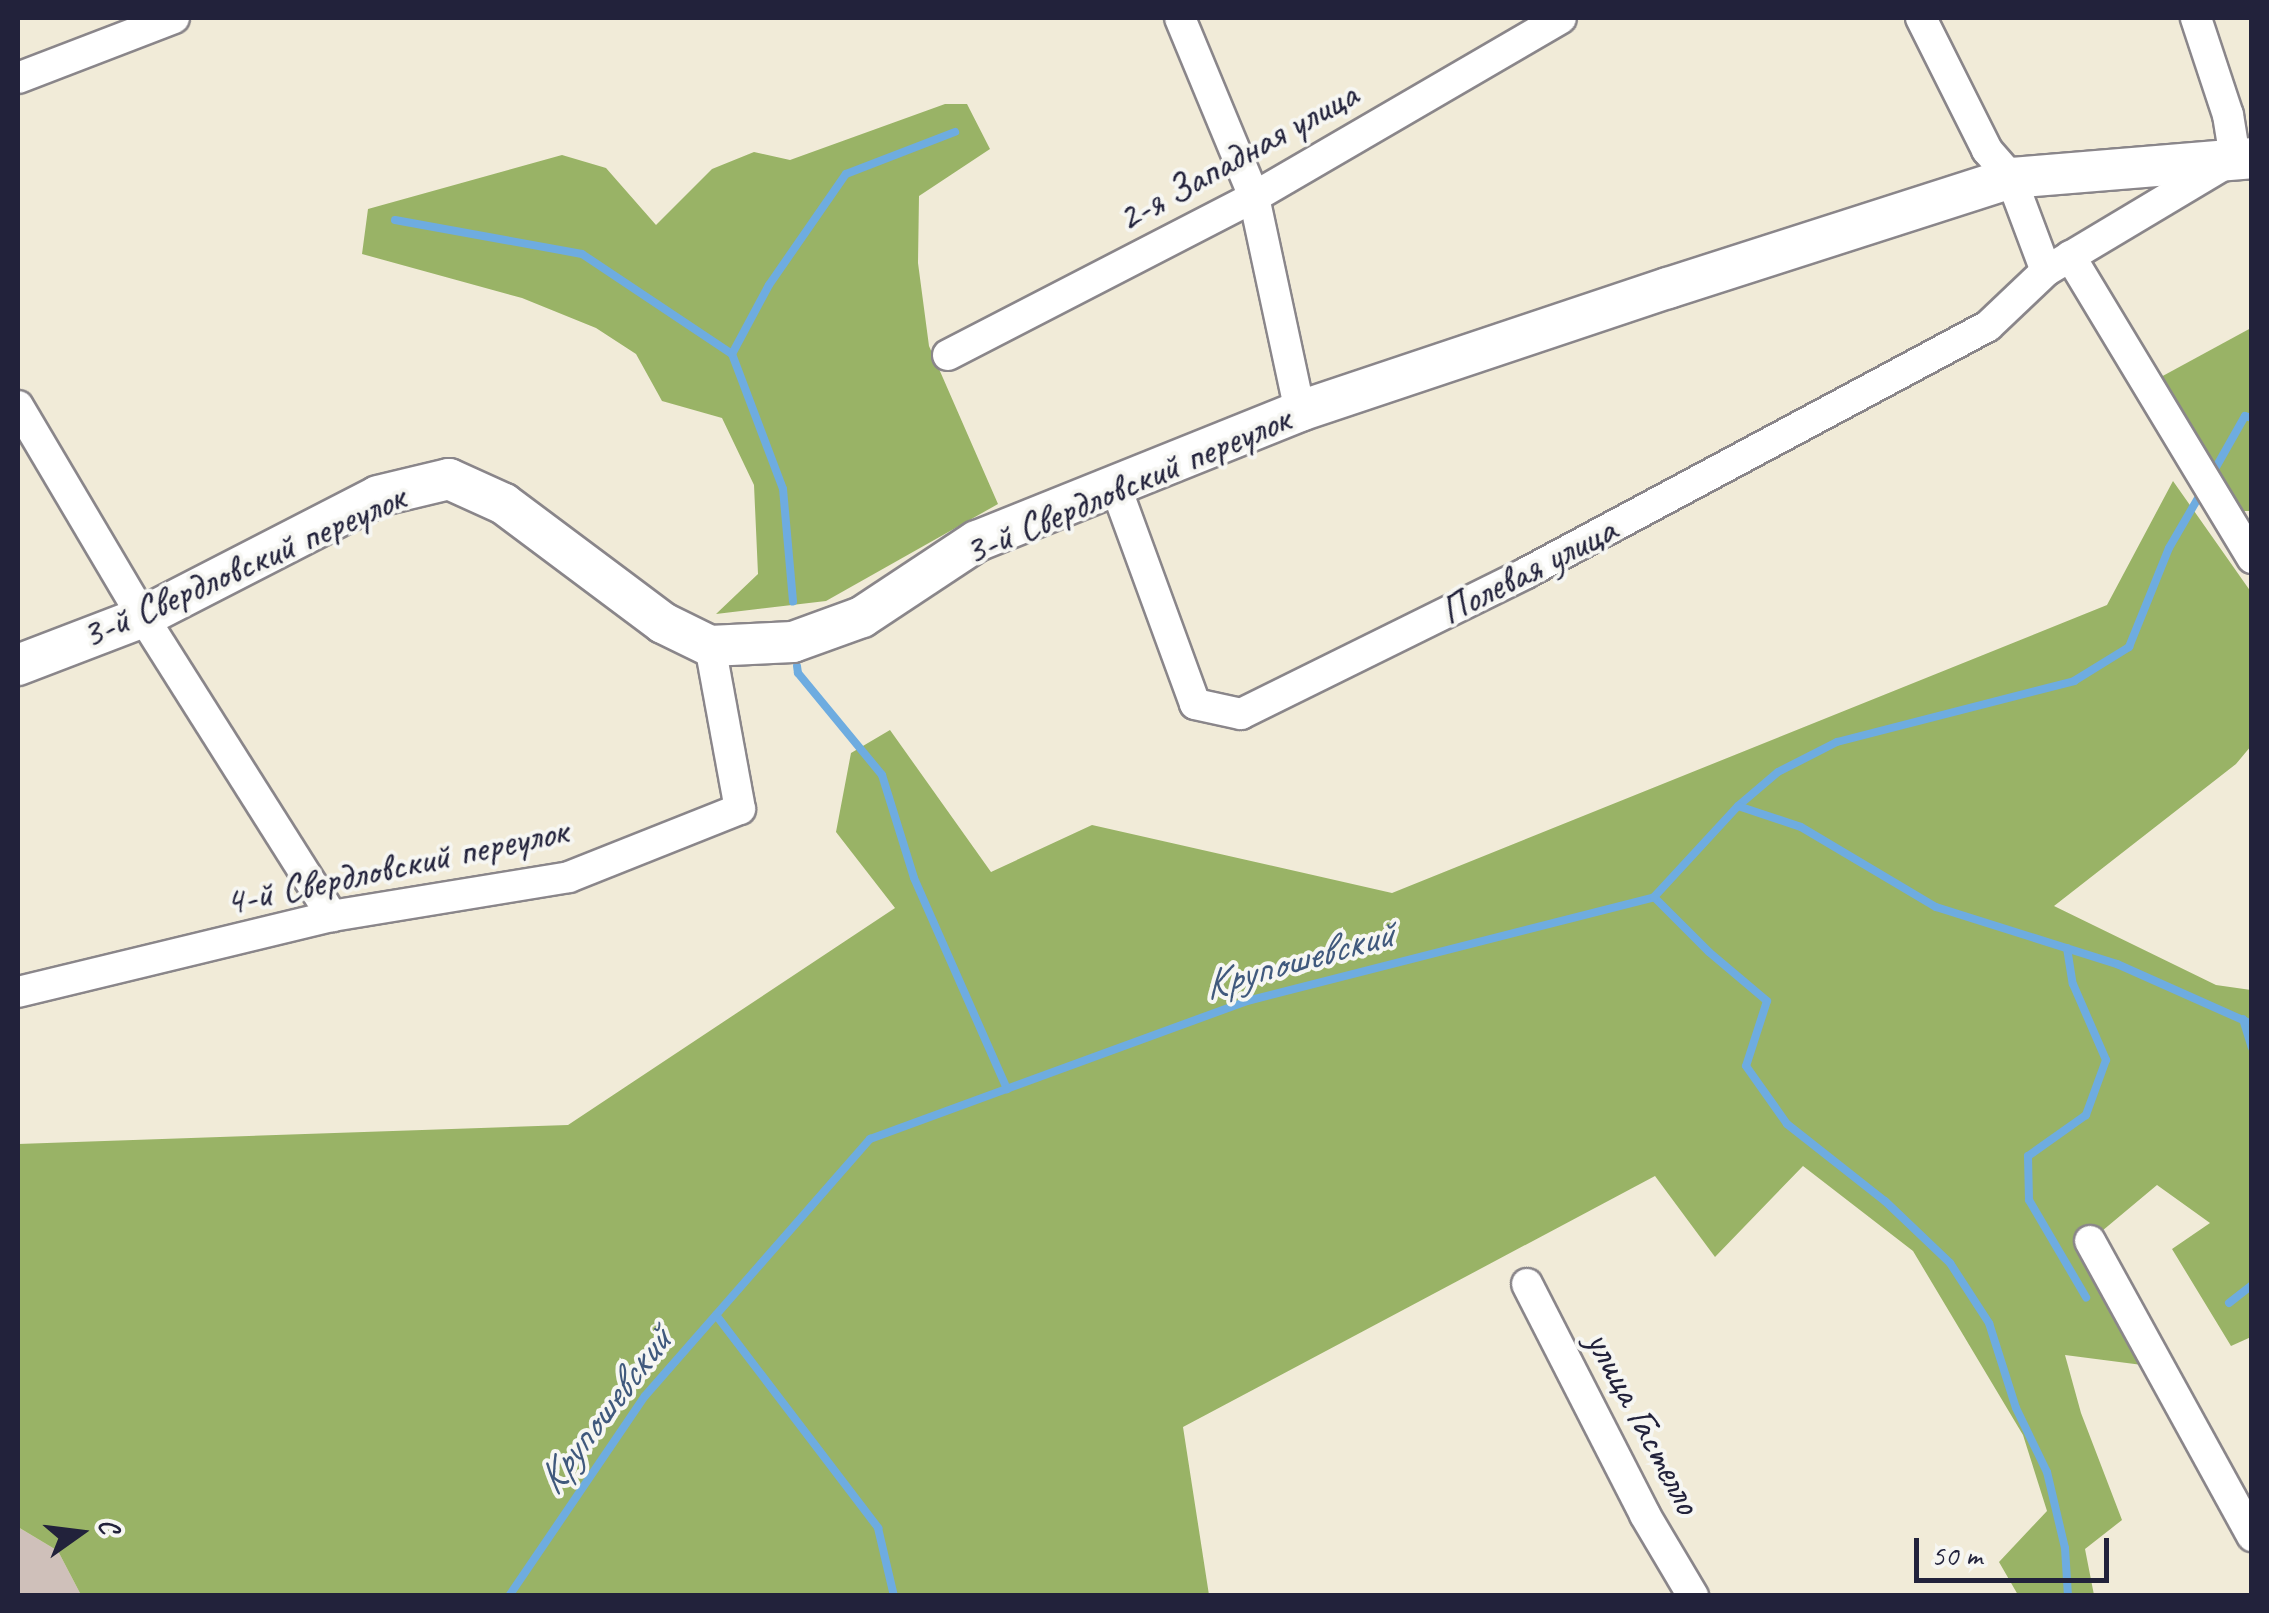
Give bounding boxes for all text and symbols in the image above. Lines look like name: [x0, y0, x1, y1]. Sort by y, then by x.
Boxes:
street label: 2-я Западная улица: [1106, 69, 1368, 243]
street label: 3-й Свердловский переулок: [957, 395, 1297, 575]
street label: 3-й Свердловский переулок: [74, 473, 412, 659]
street label: Полевая улица: [1431, 505, 1625, 635]
street label: 4-й Свердловский переулок: [220, 806, 572, 926]
water label: Крупошевский: [1197, 909, 1399, 1011]
water label: Крупошевский: [525, 1318, 683, 1504]
street label: улица Гастелло: [1574, 1320, 1714, 1524]
north arrow: [30, 1483, 130, 1583]
text: С: [91, 1515, 128, 1537]
scale bar: [1919, 1518, 2114, 1580]
text: 50 m: [1931, 1536, 1982, 1574]

